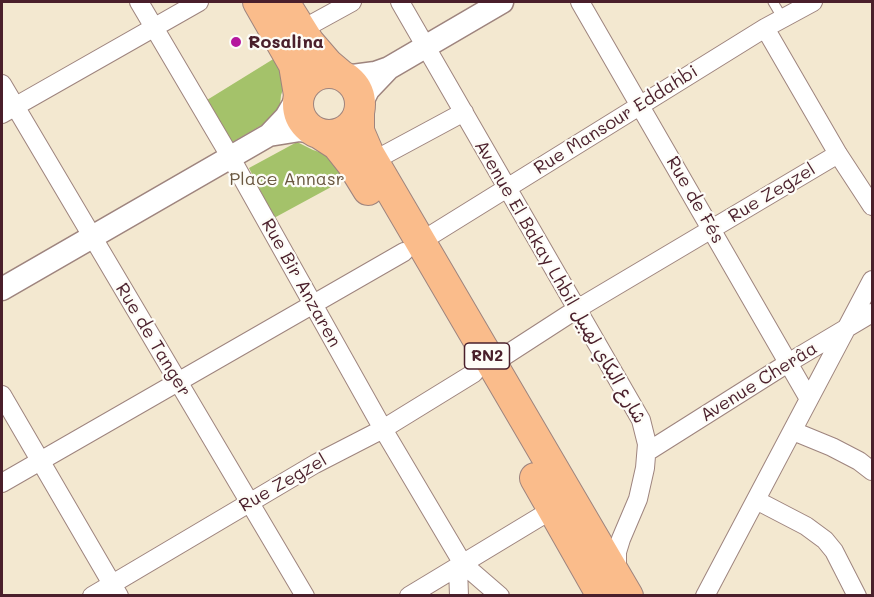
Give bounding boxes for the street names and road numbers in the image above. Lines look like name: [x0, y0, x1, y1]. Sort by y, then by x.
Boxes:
street label: Rue Mansour Eddahbi: [530, 61, 702, 179]
street label: Avenue El Bakay Lhbil شارع البكاي لهبيل: [470, 136, 650, 428]
street label: Rue de Fés: [661, 153, 729, 247]
street label: Rue Zegzel: [725, 159, 819, 227]
street label: Rue Bir Anzaren: [257, 215, 345, 351]
street label: Rue de Tanger: [111, 279, 195, 401]
street label: Avenue Cherâa: [697, 337, 821, 427]
road number: RN2: [464, 343, 510, 369]
street label: Rue Zegzel: [235, 449, 331, 517]

